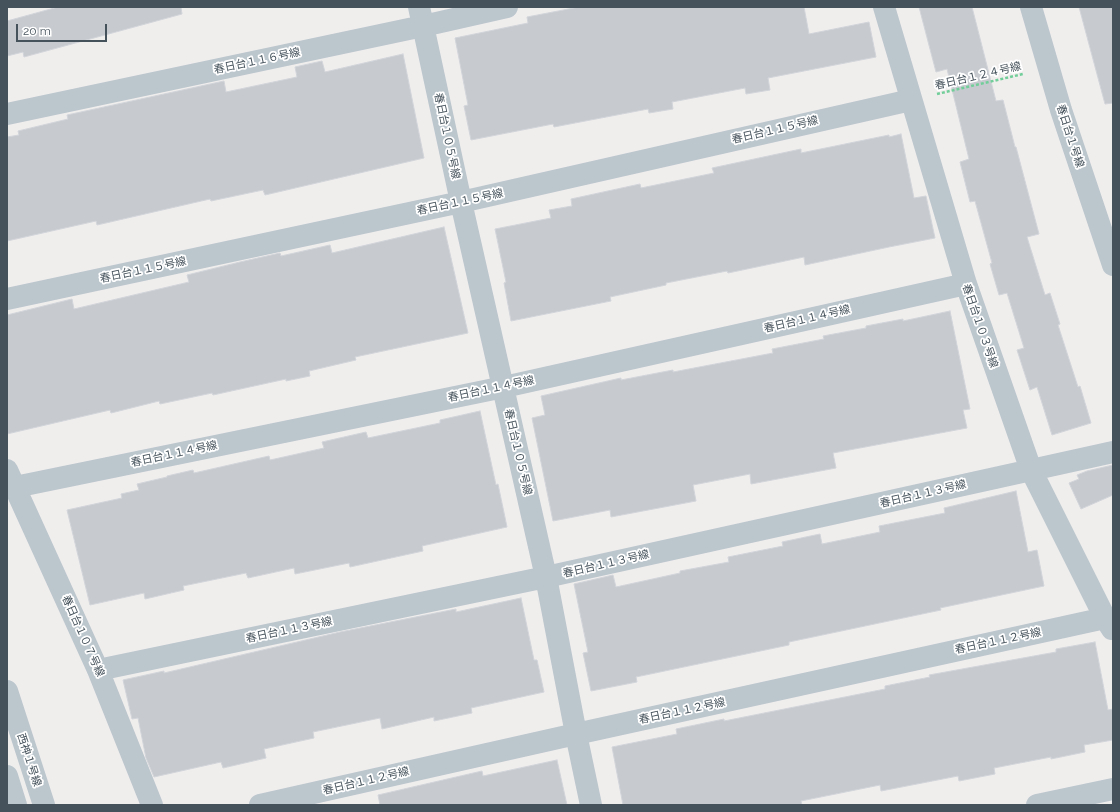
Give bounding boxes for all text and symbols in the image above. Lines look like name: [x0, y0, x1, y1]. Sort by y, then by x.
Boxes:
scale bar: [18, 16, 109, 42]
text: 20 m: [23, 24, 51, 38]
street label: 春日台１１６号線: [213, 45, 301, 77]
street label: 春日台１２４号線: [934, 60, 1022, 92]
street label: 春日台１０５号線: [431, 92, 463, 180]
street label: 春日台１号線: [1054, 103, 1086, 169]
street label: 春日台１１５号線: [731, 114, 819, 146]
street label: 春日台１１５号線: [416, 186, 504, 218]
street label: 春日台１１５号線: [99, 254, 187, 286]
street label: 春日台１０３号線: [959, 282, 1001, 370]
street label: 春日台１１４号線: [763, 303, 851, 335]
street label: 春日台１１４号線: [447, 373, 535, 405]
street label: 春日台１０５号線: [502, 408, 534, 496]
street label: 春日台１１４号線: [130, 438, 218, 470]
street label: 春日台１１３号線: [879, 478, 967, 510]
street label: 春日台１１３号線: [562, 548, 650, 580]
street label: 春日台１０７号線: [59, 593, 107, 679]
street label: 春日台１１３号線: [245, 614, 333, 646]
street label: 春日台１１２号線: [954, 625, 1042, 657]
street label: 春日台１１２号線: [638, 695, 726, 727]
street label: 西神１号線: [14, 732, 44, 788]
street label: 春日台１１２号線: [322, 765, 410, 797]

